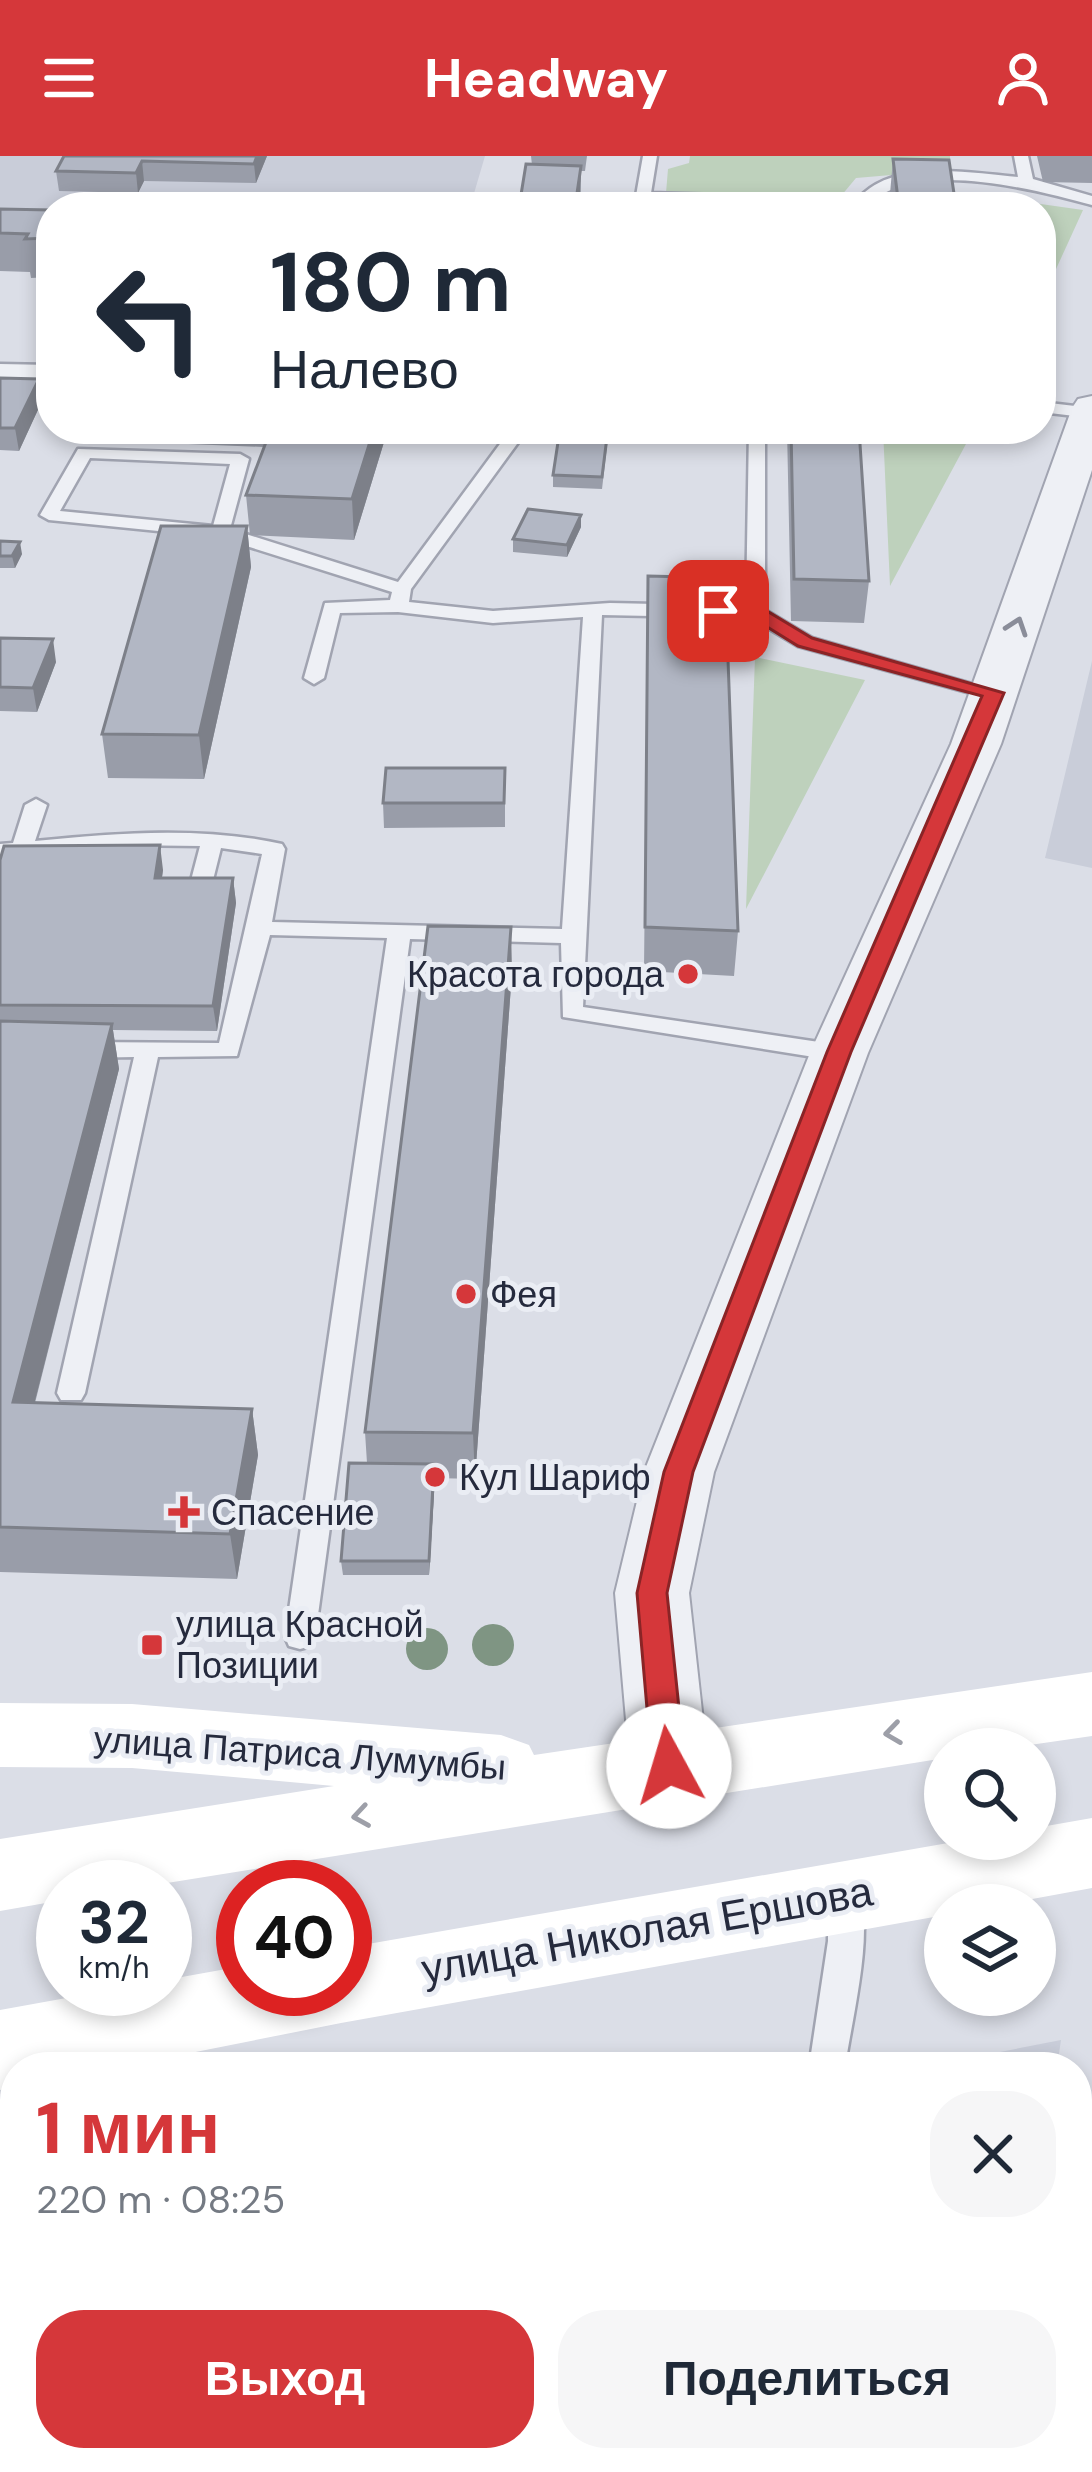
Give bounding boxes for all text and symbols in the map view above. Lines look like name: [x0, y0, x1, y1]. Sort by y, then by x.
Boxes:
text: Headway: [424, 43, 668, 114]
icon: menu: [36, 45, 102, 111]
icon: person: [990, 45, 1056, 111]
text: 180 m: [270, 228, 512, 337]
icon: left: [72, 240, 228, 396]
text: Налево: [270, 334, 459, 405]
pin: [667, 560, 769, 662]
icon: arrive: [685, 578, 751, 644]
one-way arrow: [1002, 616, 1027, 637]
place label: Красота города: [407, 951, 665, 998]
marker: Красота города: [675, 961, 701, 987]
place label: Фея: [490, 1271, 557, 1318]
marker: Фея: [453, 1281, 479, 1307]
place label: Кул Шариф: [459, 1454, 651, 1501]
marker: Кул Шариф: [422, 1464, 448, 1490]
place label: Спасение: [211, 1489, 375, 1536]
marker: Спасение: [168, 1496, 200, 1528]
place label: улица Красной Позиции: [176, 1601, 424, 1689]
marker: улица Красной Позиции: [139, 1632, 165, 1658]
position arrow: [606, 1703, 732, 1829]
street label: улица Патриса Лумумбы: [92, 1715, 508, 1791]
one-way arrow: [883, 1719, 903, 1745]
map controls: [924, 1728, 1056, 2016]
button: search: [924, 1728, 1056, 1860]
one-way arrow: [351, 1803, 371, 1828]
speed limit sign: 40: [216, 1860, 372, 2016]
street label: улица Николая Ершова: [417, 1863, 877, 1997]
text: 32: [79, 1883, 149, 1962]
button: layers: [924, 1884, 1056, 2016]
text: km/h: [79, 1948, 149, 1987]
text: 1 мин: [36, 2082, 220, 2175]
button: close: [930, 2091, 1056, 2217]
text: 220 m · 08:25: [36, 2174, 285, 2225]
button: Выход: [36, 2310, 534, 2448]
button: Поделиться: [558, 2310, 1056, 2448]

